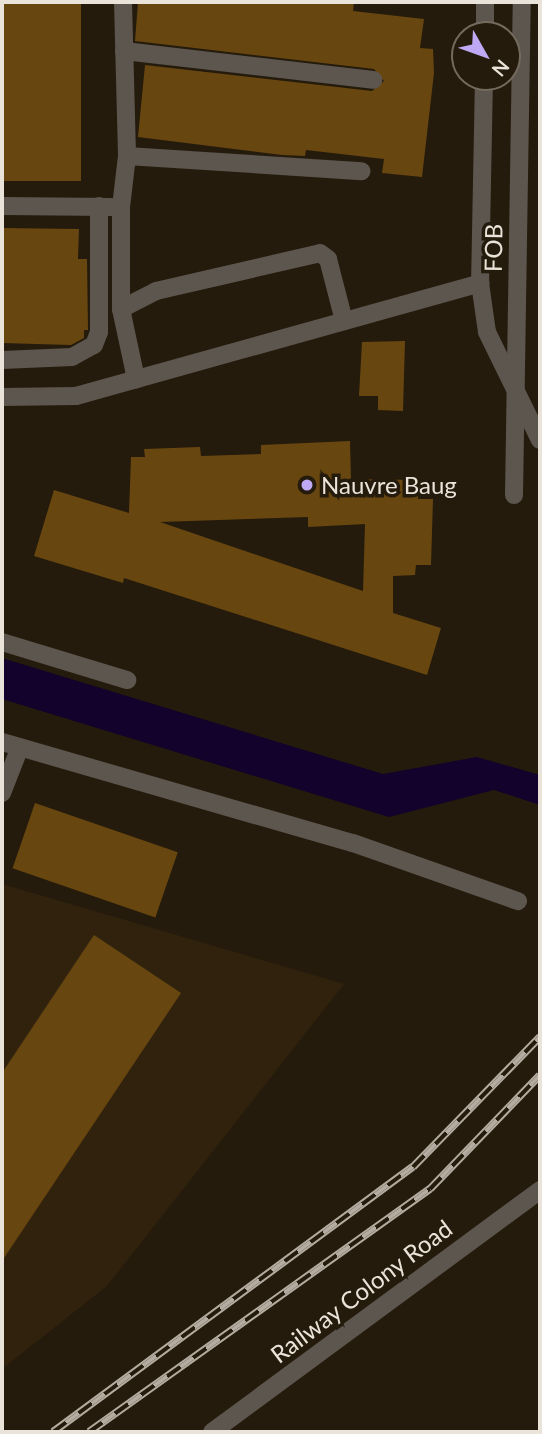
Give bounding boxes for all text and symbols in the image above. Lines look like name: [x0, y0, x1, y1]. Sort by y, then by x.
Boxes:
north arrow: [451, 21, 521, 91]
text: N: [487, 56, 514, 82]
street label: FOB: [478, 224, 508, 272]
place label: Nauvre Baug: [321, 471, 457, 499]
marker: Nauvre Baug: [299, 477, 315, 493]
street label: Railway Colony Road: [264, 1213, 458, 1369]

